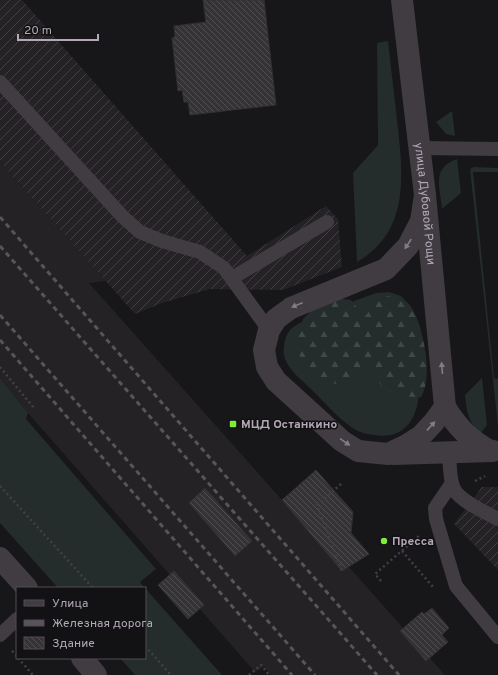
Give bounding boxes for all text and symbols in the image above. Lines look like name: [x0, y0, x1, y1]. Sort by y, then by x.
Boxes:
scale bar: [18, 16, 98, 42]
text: 20 m: [24, 23, 52, 39]
street label: улица Дубовой Рощи: [410, 142, 439, 266]
one-way arrow: [405, 238, 412, 250]
one-way arrow: [291, 303, 303, 309]
one-way arrow: [438, 362, 445, 374]
place label: МЦД Останкино: [241, 417, 337, 433]
marker: МЦД Останкино: [228, 419, 238, 429]
one-way arrow: [426, 421, 435, 430]
one-way arrow: [340, 438, 350, 446]
place label: Пресса: [392, 534, 434, 550]
marker: Пресса: [379, 536, 389, 546]
legend: [16, 587, 146, 659]
text: Улица: [52, 596, 88, 612]
text: Железная дорога: [52, 616, 153, 632]
text: Здание: [52, 636, 95, 652]

